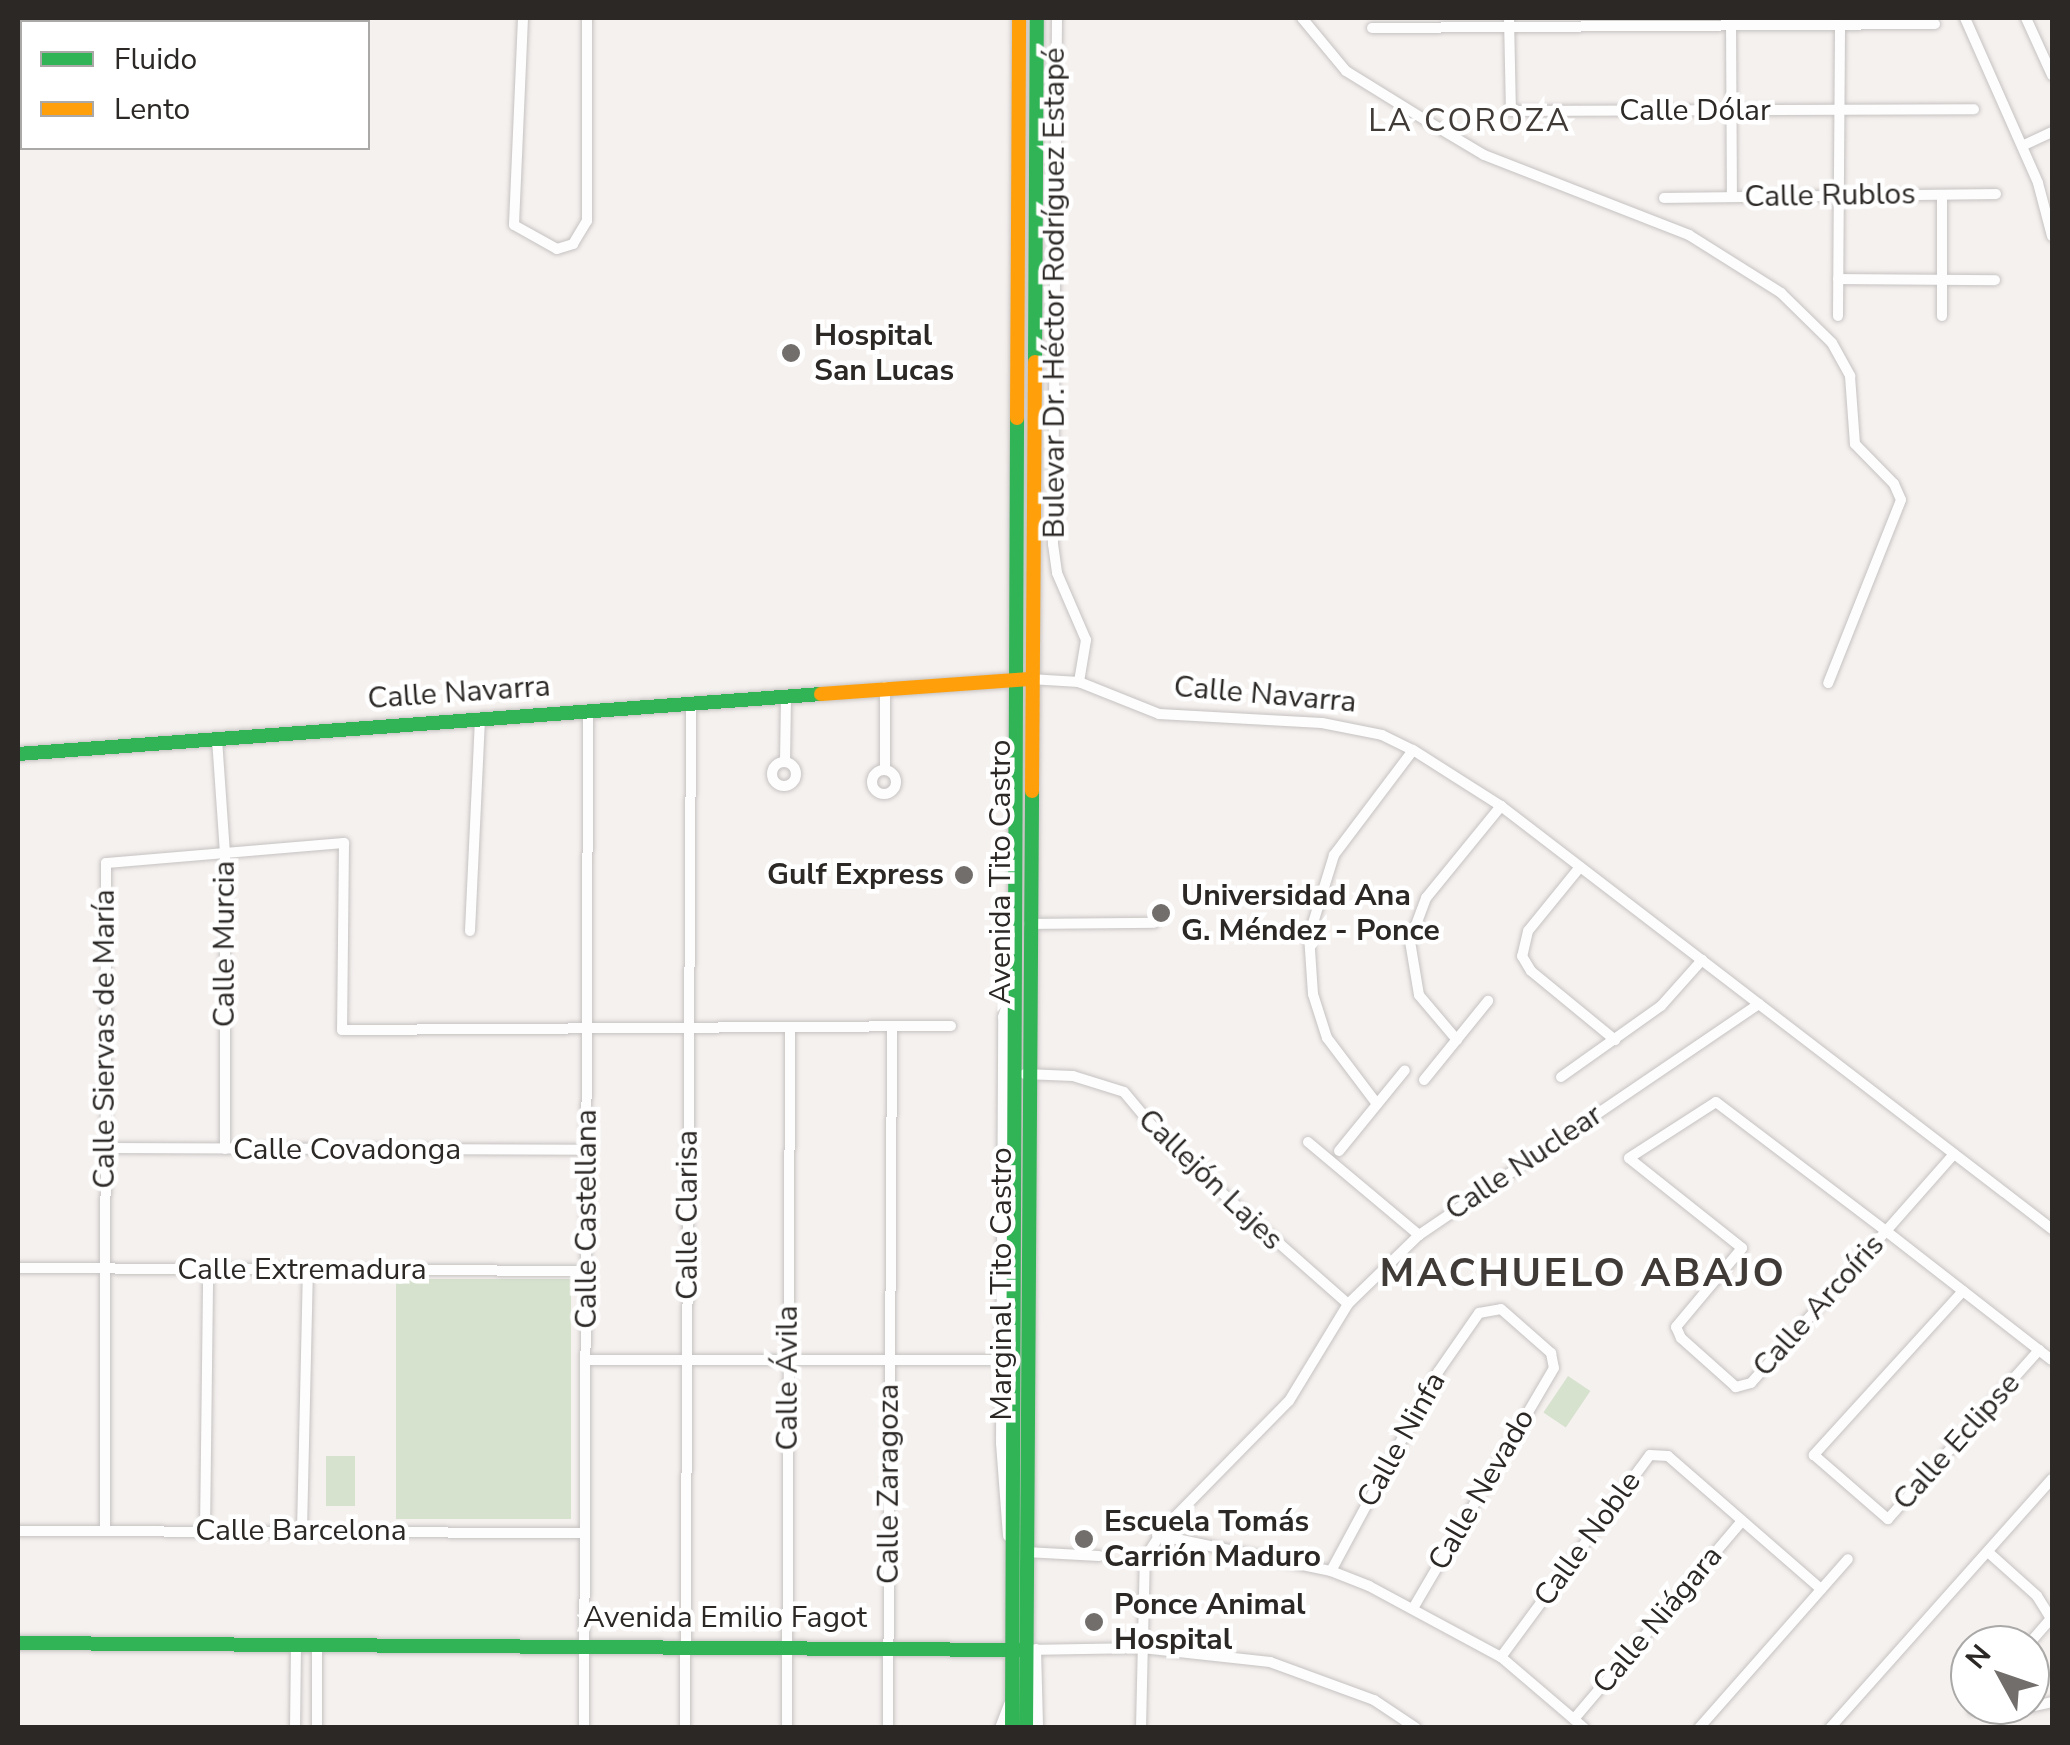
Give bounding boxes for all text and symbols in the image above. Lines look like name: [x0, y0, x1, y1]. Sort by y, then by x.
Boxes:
legend: [20, 20, 370, 150]
text: Fluido: [114, 39, 197, 80]
street label: Bulevar Dr. Héctor Rodríguez Estapé: [1037, 47, 1073, 539]
text: Lento: [114, 89, 190, 130]
street label: Calle Dólar: [1619, 93, 1771, 129]
district label: LA COROZA: [1368, 102, 1572, 140]
street label: Calle Rublos: [1744, 177, 1916, 215]
place label: Hospital San Lucas: [814, 318, 954, 388]
marker: Hospital San Lucas: [778, 340, 804, 366]
street label: Calle Navarra: [366, 669, 552, 717]
street label: Calle Navarra: [1172, 669, 1358, 721]
street label: Avenida Tito Castro: [983, 740, 1019, 1004]
place label: Gulf Express: [767, 857, 944, 893]
street label: Calle Murcia: [207, 861, 243, 1027]
marker: Gulf Express: [953, 864, 975, 886]
place label: Universidad Ana G. Méndez - Ponce: [1181, 878, 1440, 948]
street label: Calle Siervas de María: [87, 889, 123, 1189]
marker: Universidad Ana G. Méndez - Ponce: [1150, 902, 1172, 924]
street label: Calle Nuclear: [1439, 1097, 1609, 1229]
street label: Callejón Lajes: [1130, 1102, 1290, 1258]
street label: Calle Castellana: [569, 1109, 605, 1329]
street label: Calle Clarisa: [670, 1130, 706, 1300]
street label: Calle Covadonga: [233, 1132, 461, 1168]
street label: Marginal Tito Castro: [984, 1147, 1020, 1421]
street label: Calle Arcoíris: [1746, 1228, 1892, 1384]
district label: MACHUELO ABAJO: [1380, 1249, 1786, 1297]
street label: Calle Extremadura: [177, 1252, 427, 1288]
street label: Calle Ávila: [770, 1305, 806, 1451]
street label: Calle Ninfa: [1350, 1366, 1454, 1514]
street label: Calle Eclipse: [1886, 1366, 2028, 1518]
street label: Calle Zaragoza: [871, 1384, 907, 1584]
street label: Calle Nevado: [1421, 1403, 1543, 1577]
street label: Calle Noble: [1527, 1465, 1649, 1613]
place label: Escuela Tomás Carrión Maduro: [1104, 1504, 1321, 1574]
street label: Calle Barcelona: [195, 1513, 407, 1549]
marker: Escuela Tomás Carrión Maduro: [1073, 1528, 1095, 1550]
street label: Calle Niágara: [1586, 1539, 1730, 1701]
place label: Ponce Animal Hospital: [1114, 1587, 1306, 1658]
street label: Avenida Emilio Fagot: [583, 1600, 867, 1636]
marker: Ponce Animal Hospital: [1083, 1611, 1105, 1633]
north arrow: [1950, 1625, 2050, 1725]
text: N: [1957, 1637, 2000, 1677]

